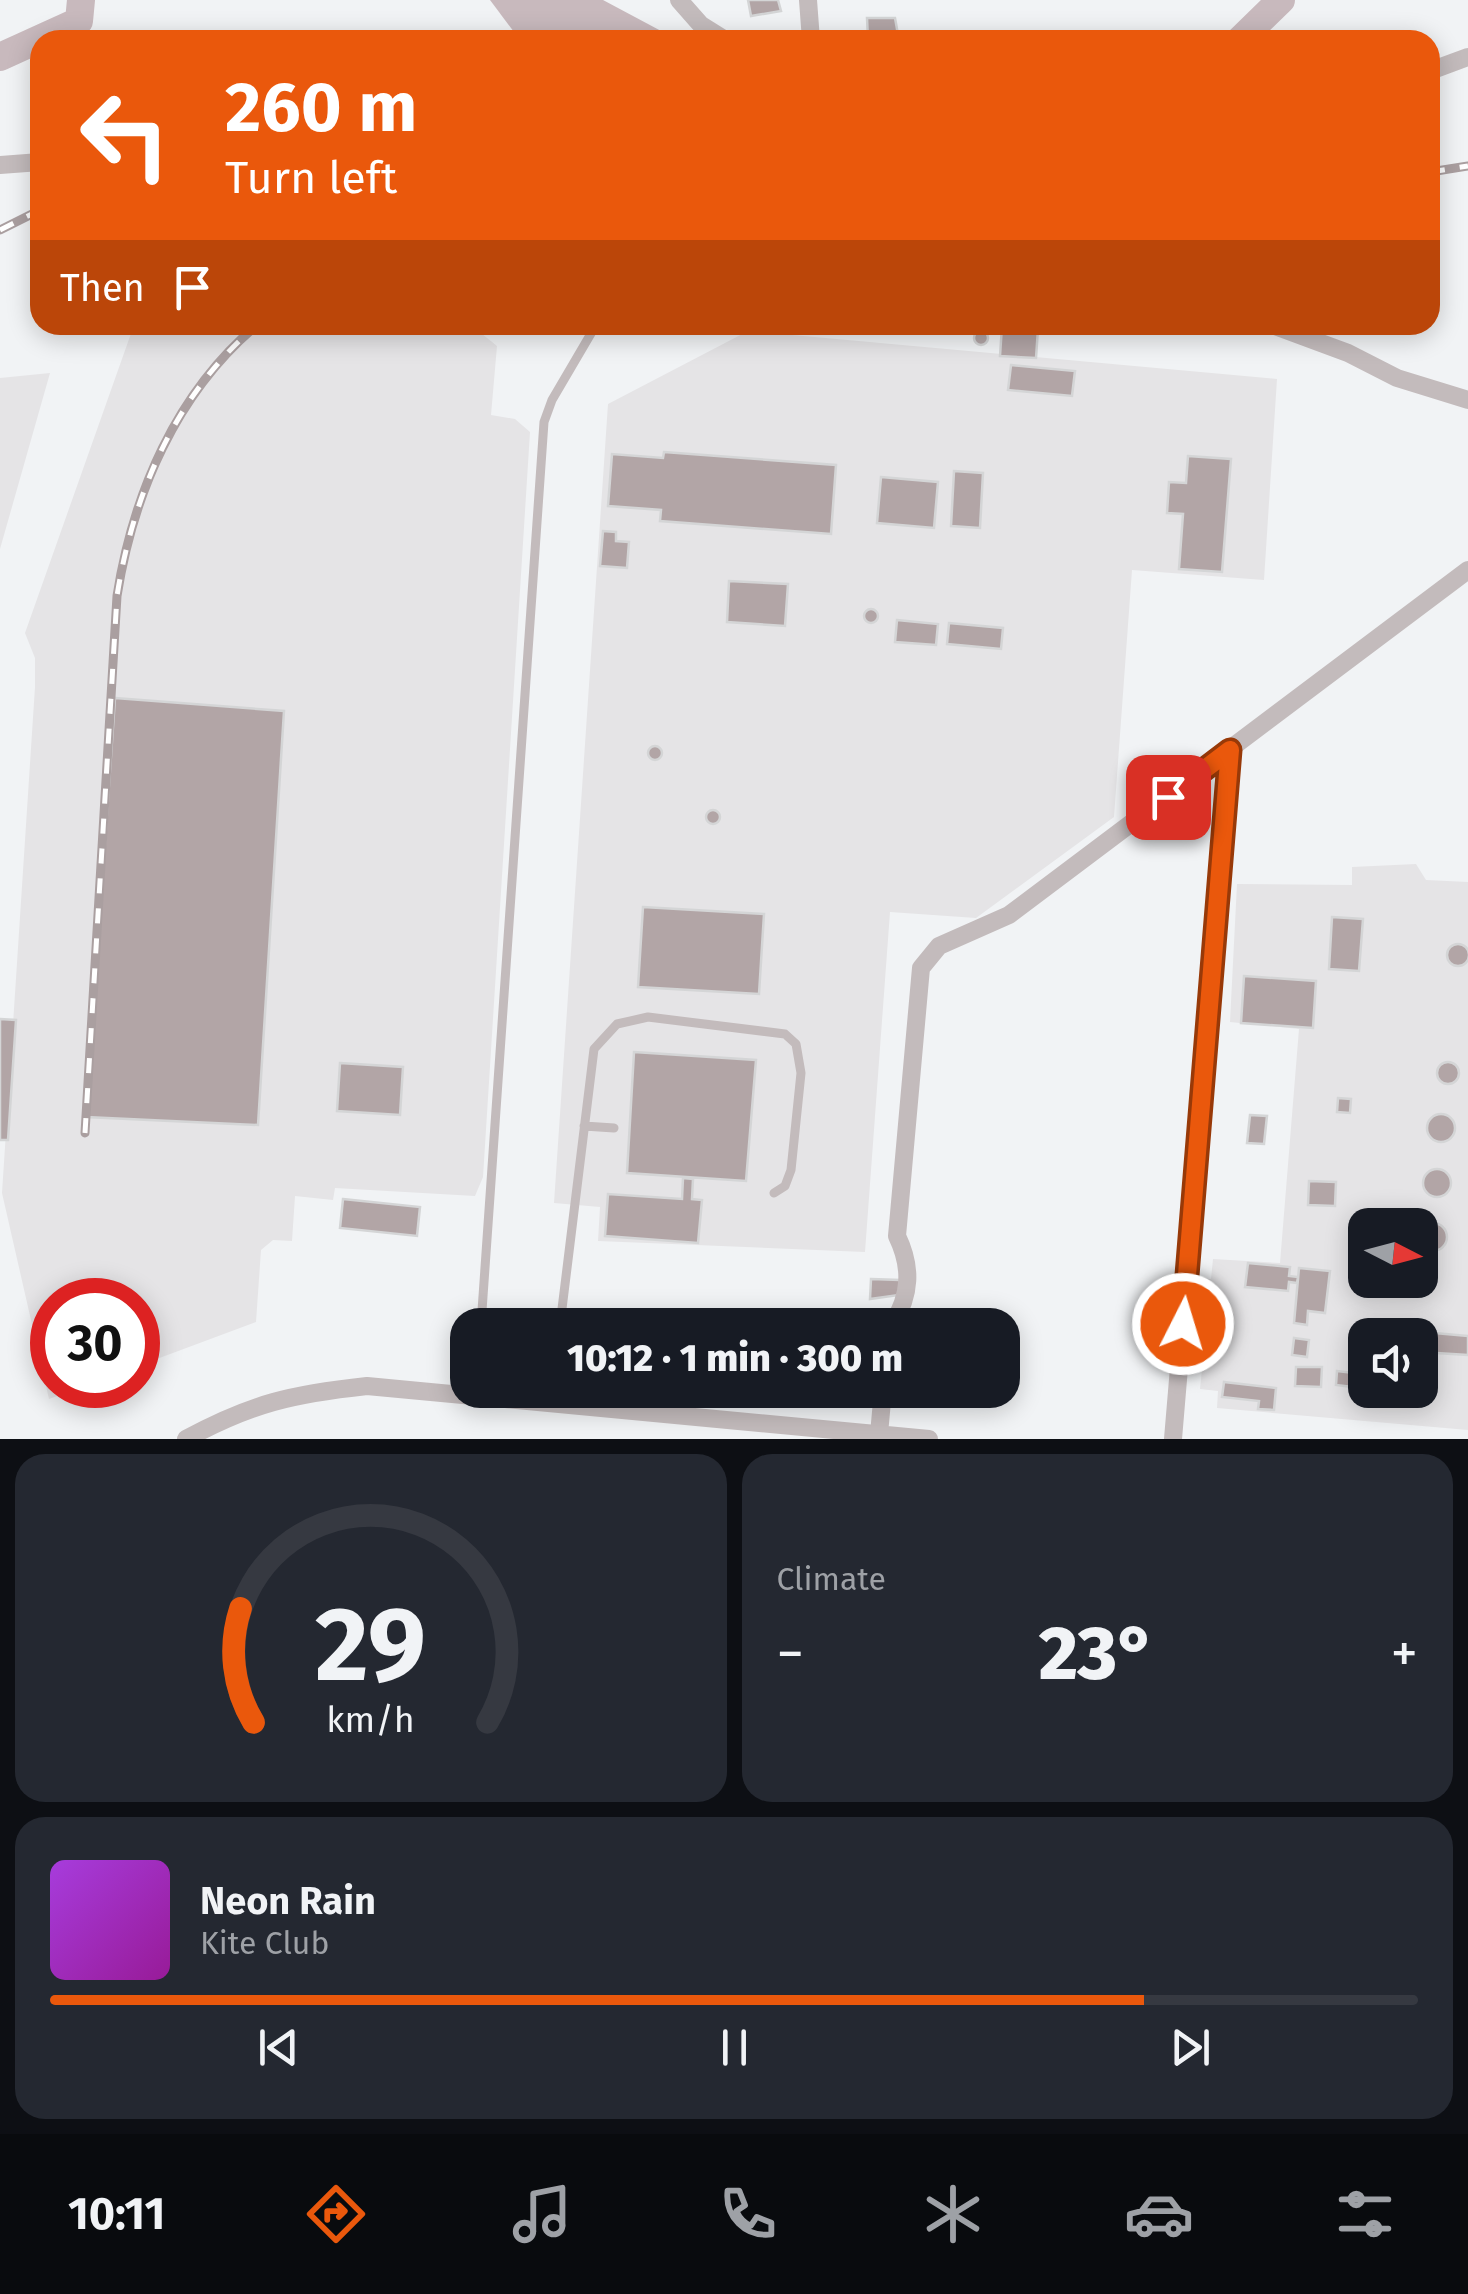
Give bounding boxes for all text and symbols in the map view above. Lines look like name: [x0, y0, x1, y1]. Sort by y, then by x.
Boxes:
text: 260 m: [225, 66, 417, 150]
icon: left: [60, 70, 190, 200]
text: Turn left: [225, 151, 397, 205]
icon: arrive: [165, 260, 220, 315]
text: Then: [60, 265, 145, 311]
pin: [1126, 755, 1211, 840]
icon: arrive: [1141, 770, 1196, 825]
north arrow: [1348, 1208, 1438, 1298]
map controls: [1348, 1208, 1438, 1408]
position arrow: [1131, 1272, 1235, 1376]
speed limit sign: 30: [30, 1278, 160, 1408]
button: sound: [1348, 1318, 1438, 1408]
text: 10:12 · 1 min · 300 m: [567, 1335, 903, 1381]
text: Climate: [777, 1560, 886, 1598]
text: 29: [315, 1583, 426, 1708]
text: 23°: [1039, 1609, 1156, 1699]
text: −: [777, 1621, 804, 1687]
text: +: [1391, 1621, 1418, 1687]
text: km/h: [327, 1699, 415, 1741]
text: Neon Rain: [200, 1878, 376, 1924]
text: Kite Club: [200, 1924, 329, 1962]
icon: previous: [251, 2020, 306, 2075]
icon: pause: [707, 2020, 762, 2075]
icon: next: [1163, 2020, 1218, 2075]
icon: directions: [301, 2179, 371, 2249]
icon: music: [507, 2179, 577, 2249]
icon: phone: [713, 2179, 783, 2249]
icon: climate: [918, 2179, 988, 2249]
icon: car: [1124, 2179, 1194, 2249]
icon: filters: [1330, 2179, 1400, 2249]
text: 10:11: [68, 2187, 165, 2241]

